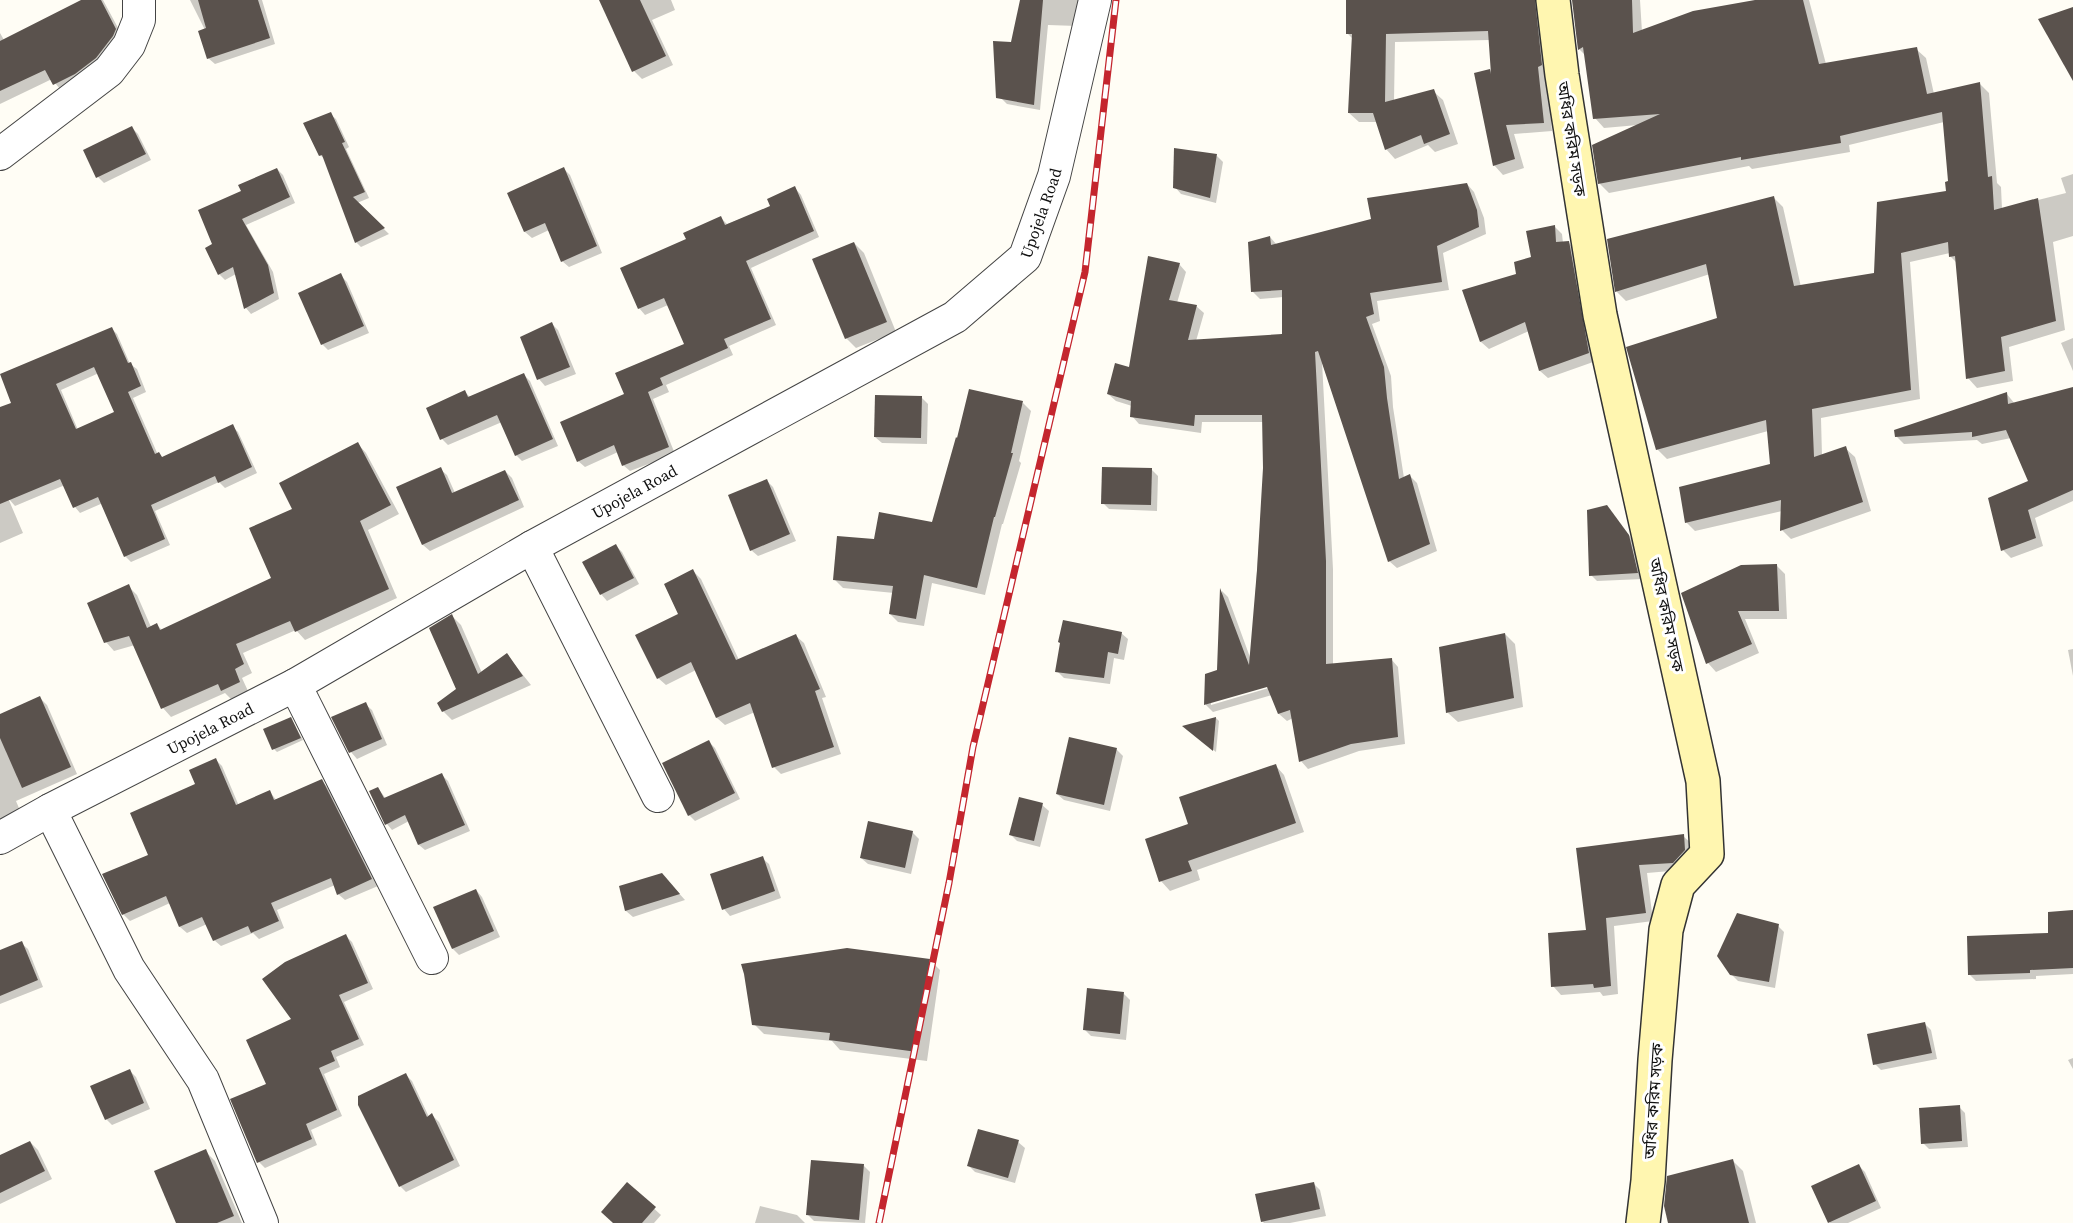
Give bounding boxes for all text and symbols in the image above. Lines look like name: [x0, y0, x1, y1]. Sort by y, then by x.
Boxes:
street label: অধির করিম সড়ক: [1552, 79, 1592, 199]
street label: Upojela Road: [1014, 166, 1066, 261]
street label: Upojela Road: [588, 459, 681, 524]
street label: অধির করিম সড়ক: [1644, 555, 1690, 675]
street label: Upojela Road: [163, 697, 257, 760]
street label: অধির করিম সড়ক: [1638, 1041, 1668, 1161]

